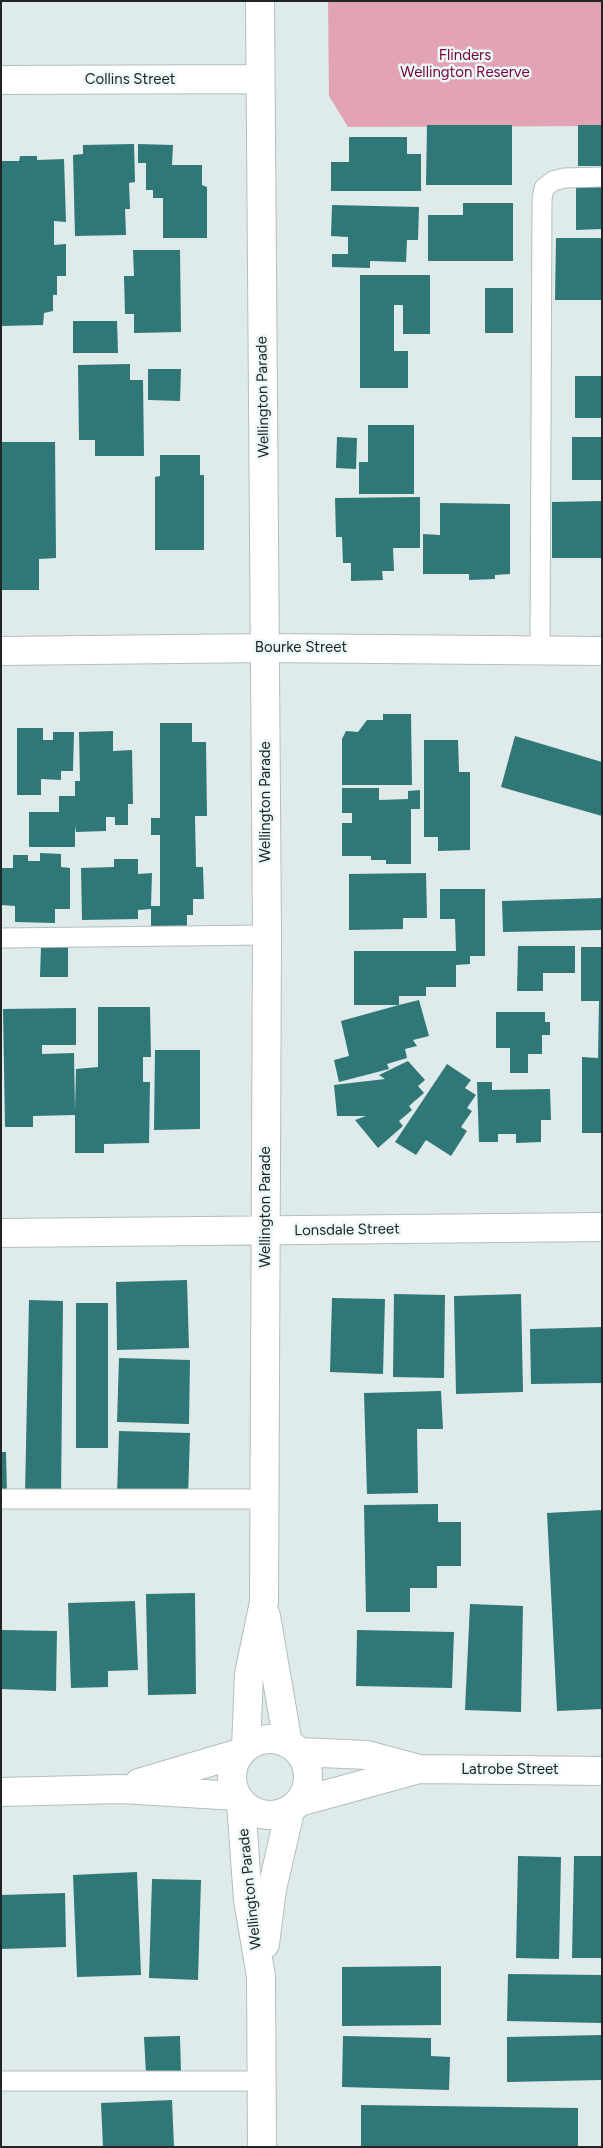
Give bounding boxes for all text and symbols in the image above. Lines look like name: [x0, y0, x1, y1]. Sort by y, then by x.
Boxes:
park label: Flinders Wellington Reserve: [400, 47, 530, 82]
street label: Collins Street: [85, 71, 175, 89]
street label: Wellington Parade: [253, 336, 273, 458]
street label: Bourke Street: [255, 639, 347, 657]
street label: Wellington Parade: [257, 741, 275, 863]
street label: Wellington Parade: [257, 1146, 275, 1268]
street label: Lonsdale Street: [294, 1220, 400, 1240]
street label: Latrobe Street: [461, 1761, 559, 1779]
street label: Wellington Parade: [235, 1828, 265, 1950]

